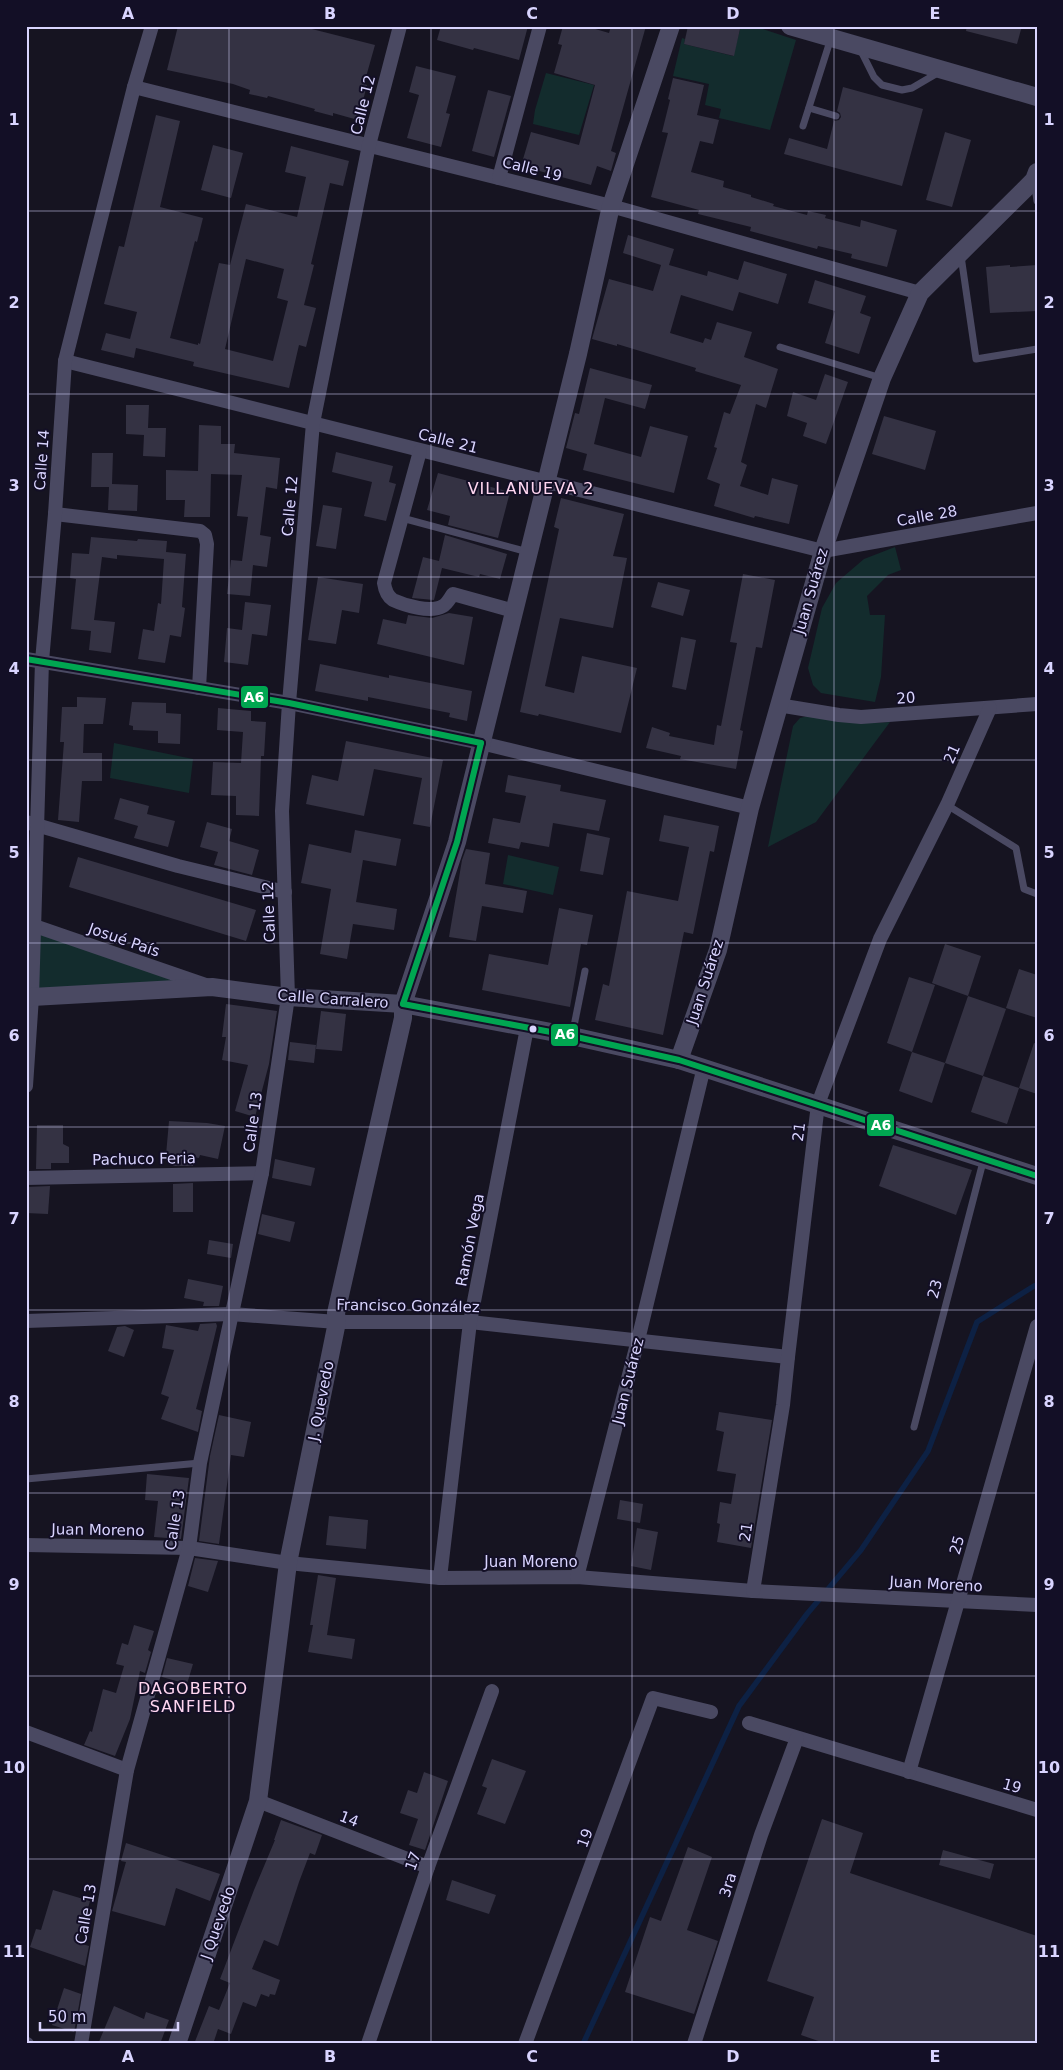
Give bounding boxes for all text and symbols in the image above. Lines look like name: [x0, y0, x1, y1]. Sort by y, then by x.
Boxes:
text: A: [122, 4, 135, 23]
text: B: [324, 4, 336, 23]
text: C: [526, 4, 538, 23]
text: D: [726, 4, 740, 23]
text: E: [930, 4, 940, 23]
street label: Calle 12: [347, 73, 379, 137]
text: 1: [8, 110, 20, 129]
text: 1: [1043, 110, 1055, 129]
street label: Calle 19: [500, 153, 564, 185]
text: 2: [8, 293, 20, 312]
text: 2: [1043, 293, 1055, 312]
street label: Calle 21: [416, 425, 480, 457]
street label: Calle 14: [31, 429, 53, 491]
street label: Calle 12: [278, 475, 302, 537]
text: 3: [8, 476, 20, 495]
text: 3: [1043, 476, 1055, 495]
district label: VILLANUEVA 2: [468, 479, 594, 498]
street label: Calle 28: [895, 502, 959, 530]
street label: Juan Suárez: [790, 546, 832, 637]
text: 4: [8, 659, 20, 678]
text: 4: [1043, 659, 1055, 678]
line badge: A6: [240, 685, 269, 709]
street label: 20: [896, 688, 916, 708]
text: A6: [244, 689, 264, 705]
street label: 21: [940, 742, 964, 766]
text: 5: [8, 843, 20, 862]
text: 5: [1043, 843, 1055, 862]
street label: Calle 12: [259, 881, 279, 943]
street label: Josué País: [85, 919, 162, 961]
street label: Juan Suárez: [682, 937, 727, 1028]
street label: Calle Carralero: [277, 986, 389, 1012]
line badge: A6: [550, 1023, 579, 1047]
unlabelled marker: [528, 1024, 538, 1034]
text: 6: [8, 1026, 20, 1045]
text: A6: [555, 1026, 575, 1042]
text: 6: [1043, 1026, 1055, 1045]
street label: Calle 13: [240, 1090, 266, 1154]
line badge: A6: [866, 1113, 895, 1137]
text: A6: [871, 1117, 891, 1133]
street label: 21: [789, 1121, 809, 1143]
street label: Pachuco Feria: [92, 1149, 196, 1169]
street label: Ramón Vega: [452, 1192, 488, 1288]
text: 7: [8, 1209, 20, 1228]
text: 7: [1043, 1209, 1055, 1228]
street label: 23: [924, 1277, 946, 1301]
street label: Francisco González: [336, 1296, 480, 1316]
street label: Juan Suárez: [608, 1336, 647, 1427]
street label: J. Quevedo: [304, 1359, 338, 1444]
text: 8: [8, 1392, 20, 1411]
text: 8: [1043, 1392, 1055, 1411]
street label: Calle 13: [161, 1488, 189, 1552]
street label: Juan Moreno: [50, 1520, 145, 1540]
street label: 21: [736, 1521, 756, 1543]
street label: 25: [946, 1533, 968, 1557]
street label: Juan Moreno: [483, 1553, 578, 1571]
street label: Juan Moreno: [888, 1573, 983, 1595]
text: 9: [8, 1575, 20, 1594]
text: 9: [1043, 1575, 1055, 1594]
district label: DAGOBERTO SANFIELD: [138, 1679, 248, 1716]
text: 10: [3, 1758, 25, 1777]
text: 10: [1038, 1758, 1060, 1777]
street label: 19: [1000, 1775, 1024, 1797]
street label: 14: [337, 1807, 361, 1831]
street label: 19: [573, 1826, 597, 1850]
street label: 17: [401, 1849, 425, 1873]
street label: 3ra: [716, 1870, 740, 1900]
street label: Calle 13: [72, 1882, 100, 1946]
street label: J Quevedo: [197, 1884, 239, 1963]
text: 11: [3, 1942, 25, 1961]
text: 11: [1038, 1942, 1060, 1961]
scale bar: [40, 2000, 178, 2032]
text: 50 m: [48, 2008, 86, 2026]
text: A: [122, 2047, 135, 2066]
text: B: [324, 2047, 336, 2066]
text: C: [526, 2047, 538, 2066]
text: D: [726, 2047, 740, 2066]
text: E: [930, 2047, 940, 2066]

